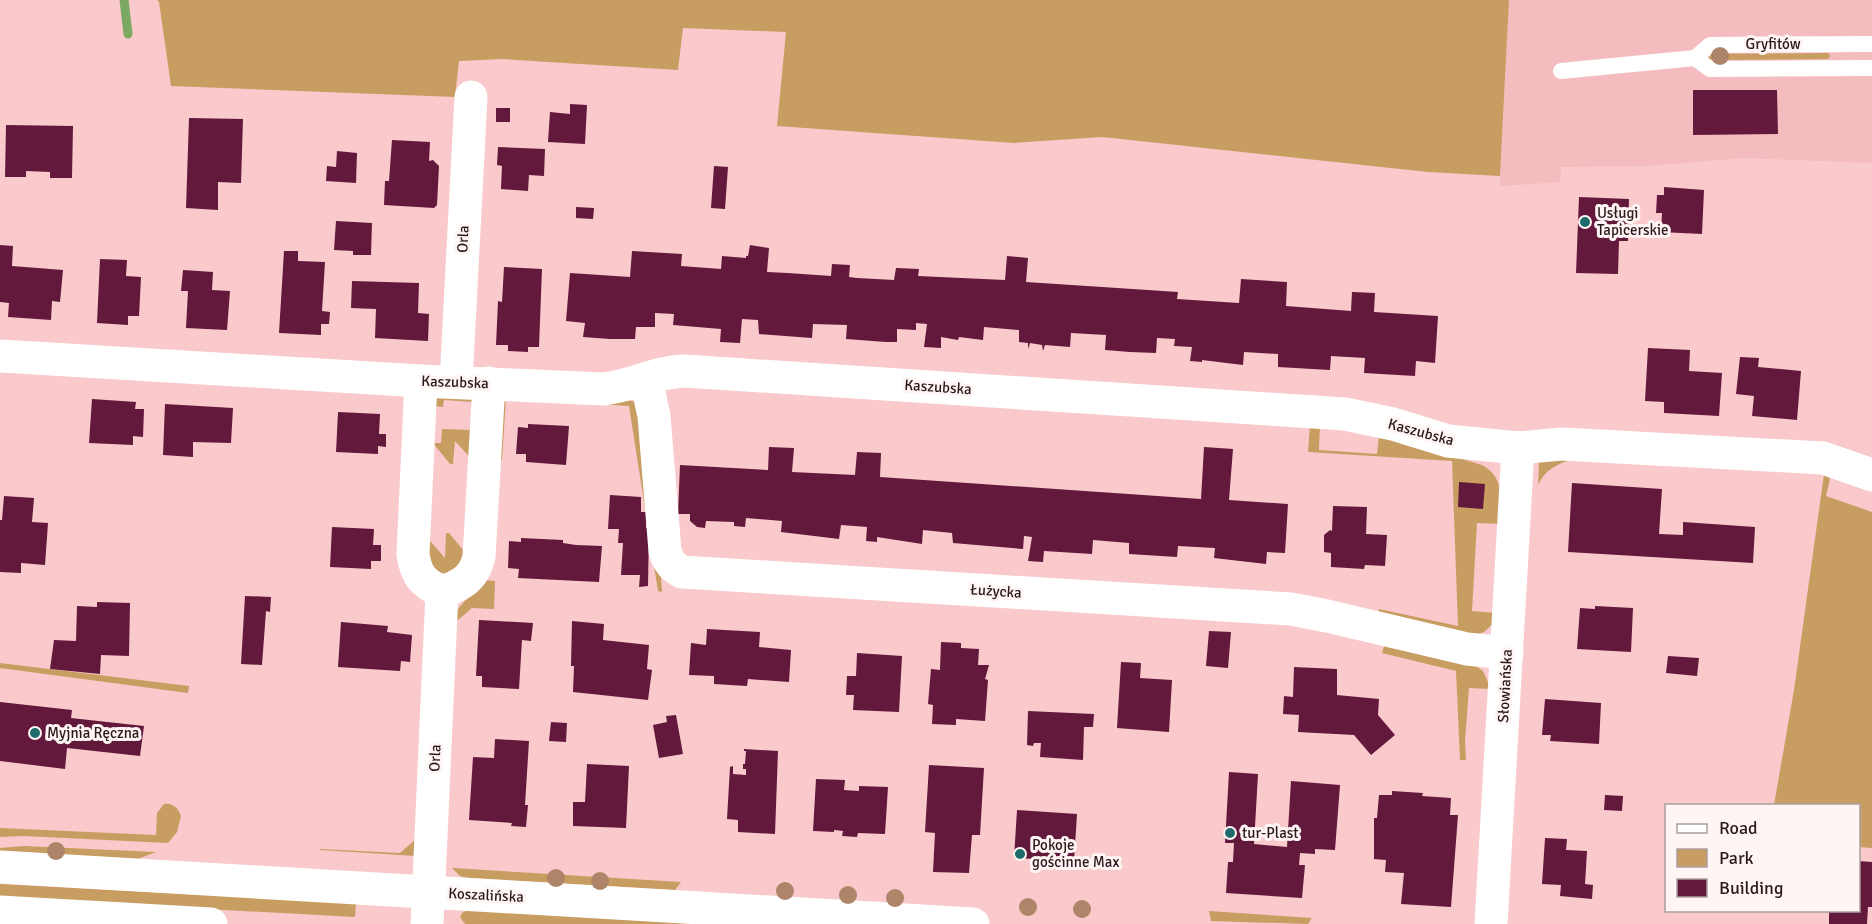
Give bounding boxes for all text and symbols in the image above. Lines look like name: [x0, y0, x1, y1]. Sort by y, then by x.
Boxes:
street label: Gryfitów: [1745, 35, 1801, 53]
place label: Usługi Tapicerskie: [1597, 204, 1668, 239]
marker: Usługi Tapicerskie: [1578, 215, 1592, 229]
street label: Orla: [453, 225, 473, 253]
street label: Kaszubska: [421, 372, 489, 392]
street label: Kaszubska: [904, 376, 972, 398]
street label: Kaszubska: [1386, 415, 1456, 449]
street label: Łużycka: [970, 580, 1022, 602]
street label: Słowiańska: [1494, 649, 1516, 723]
place label: Myjnia Ręczna: [47, 724, 139, 742]
marker: Myjnia Ręczna: [28, 726, 42, 740]
street label: Orla: [425, 744, 445, 772]
legend: [1665, 804, 1860, 912]
text: Road: [1719, 817, 1758, 839]
place label: tur-Plast: [1242, 824, 1299, 842]
marker: tur-Plast: [1223, 826, 1237, 840]
place label: Pokoje gościnne Max: [1032, 836, 1119, 871]
marker: Pokoje gościnne Max: [1013, 847, 1027, 861]
text: Park: [1719, 847, 1754, 869]
text: Building: [1719, 877, 1783, 899]
street label: Koszalińska: [448, 884, 524, 906]

